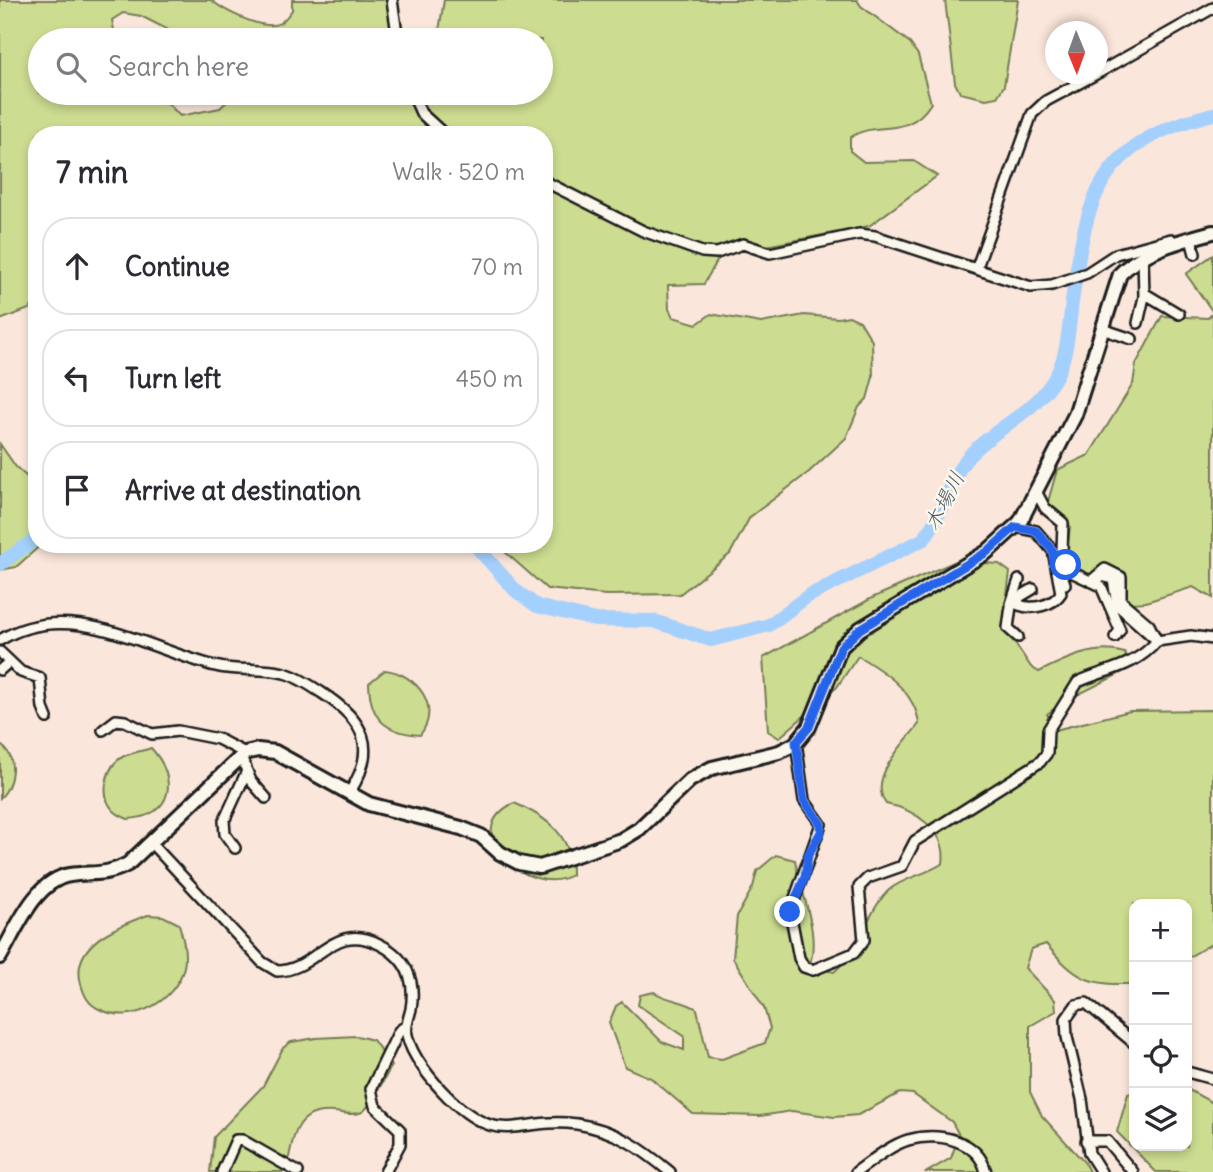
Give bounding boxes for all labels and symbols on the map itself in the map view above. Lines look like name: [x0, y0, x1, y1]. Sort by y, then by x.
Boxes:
north arrow: [1045, 21, 1108, 84]
water label: 木場川: [918, 467, 970, 535]
route start: [1050, 549, 1081, 580]
route end: [774, 896, 805, 927]

